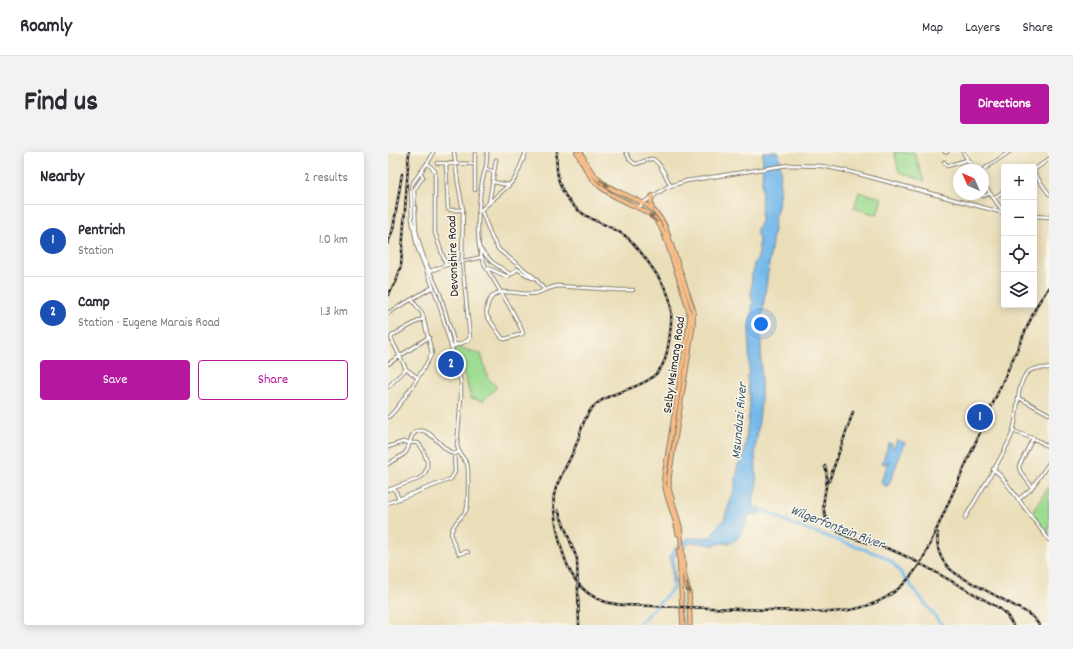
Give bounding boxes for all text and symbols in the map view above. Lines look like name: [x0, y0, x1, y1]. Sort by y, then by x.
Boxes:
text: Roamly: [20, 14, 72, 41]
text: Map: [922, 18, 943, 38]
text: Layers: [965, 18, 1000, 38]
text: Share: [1022, 18, 1053, 38]
text: Find us: [24, 84, 98, 124]
button: Directions: [960, 84, 1049, 124]
north arrow: [953, 164, 989, 200]
map controls: [1001, 164, 1037, 308]
button: +: [1001, 164, 1037, 200]
text: Nearby: [40, 166, 84, 190]
text: 2 results: [304, 169, 348, 188]
one-way arrow: [598, 179, 609, 187]
button: −: [1001, 200, 1037, 236]
one-way arrow: [648, 214, 658, 223]
street label: Devonshire Road: [443, 215, 465, 297]
text: Pentrich: [78, 220, 125, 242]
text: 1: [52, 231, 54, 250]
text: 1.0 km: [319, 231, 348, 250]
button: locate: [1001, 236, 1037, 272]
text: Station: [78, 242, 114, 261]
button: layers: [1001, 272, 1037, 308]
text: Camp: [78, 292, 110, 314]
text: 2: [50, 303, 56, 322]
text: 1.3 km: [320, 303, 348, 322]
text: Station · Eugene Marais Road: [78, 314, 220, 333]
your location: [751, 314, 771, 334]
street label: Selby Msimang Road: [659, 315, 691, 415]
pin: 2: [438, 349, 464, 379]
button: Save: [40, 360, 190, 400]
button: Share: [198, 360, 348, 400]
water label: Msunduzi River: [727, 380, 753, 460]
pin: 1: [967, 402, 993, 432]
water label: Wilgerfontein River: [787, 501, 889, 556]
one-way arrow: [685, 582, 691, 594]

